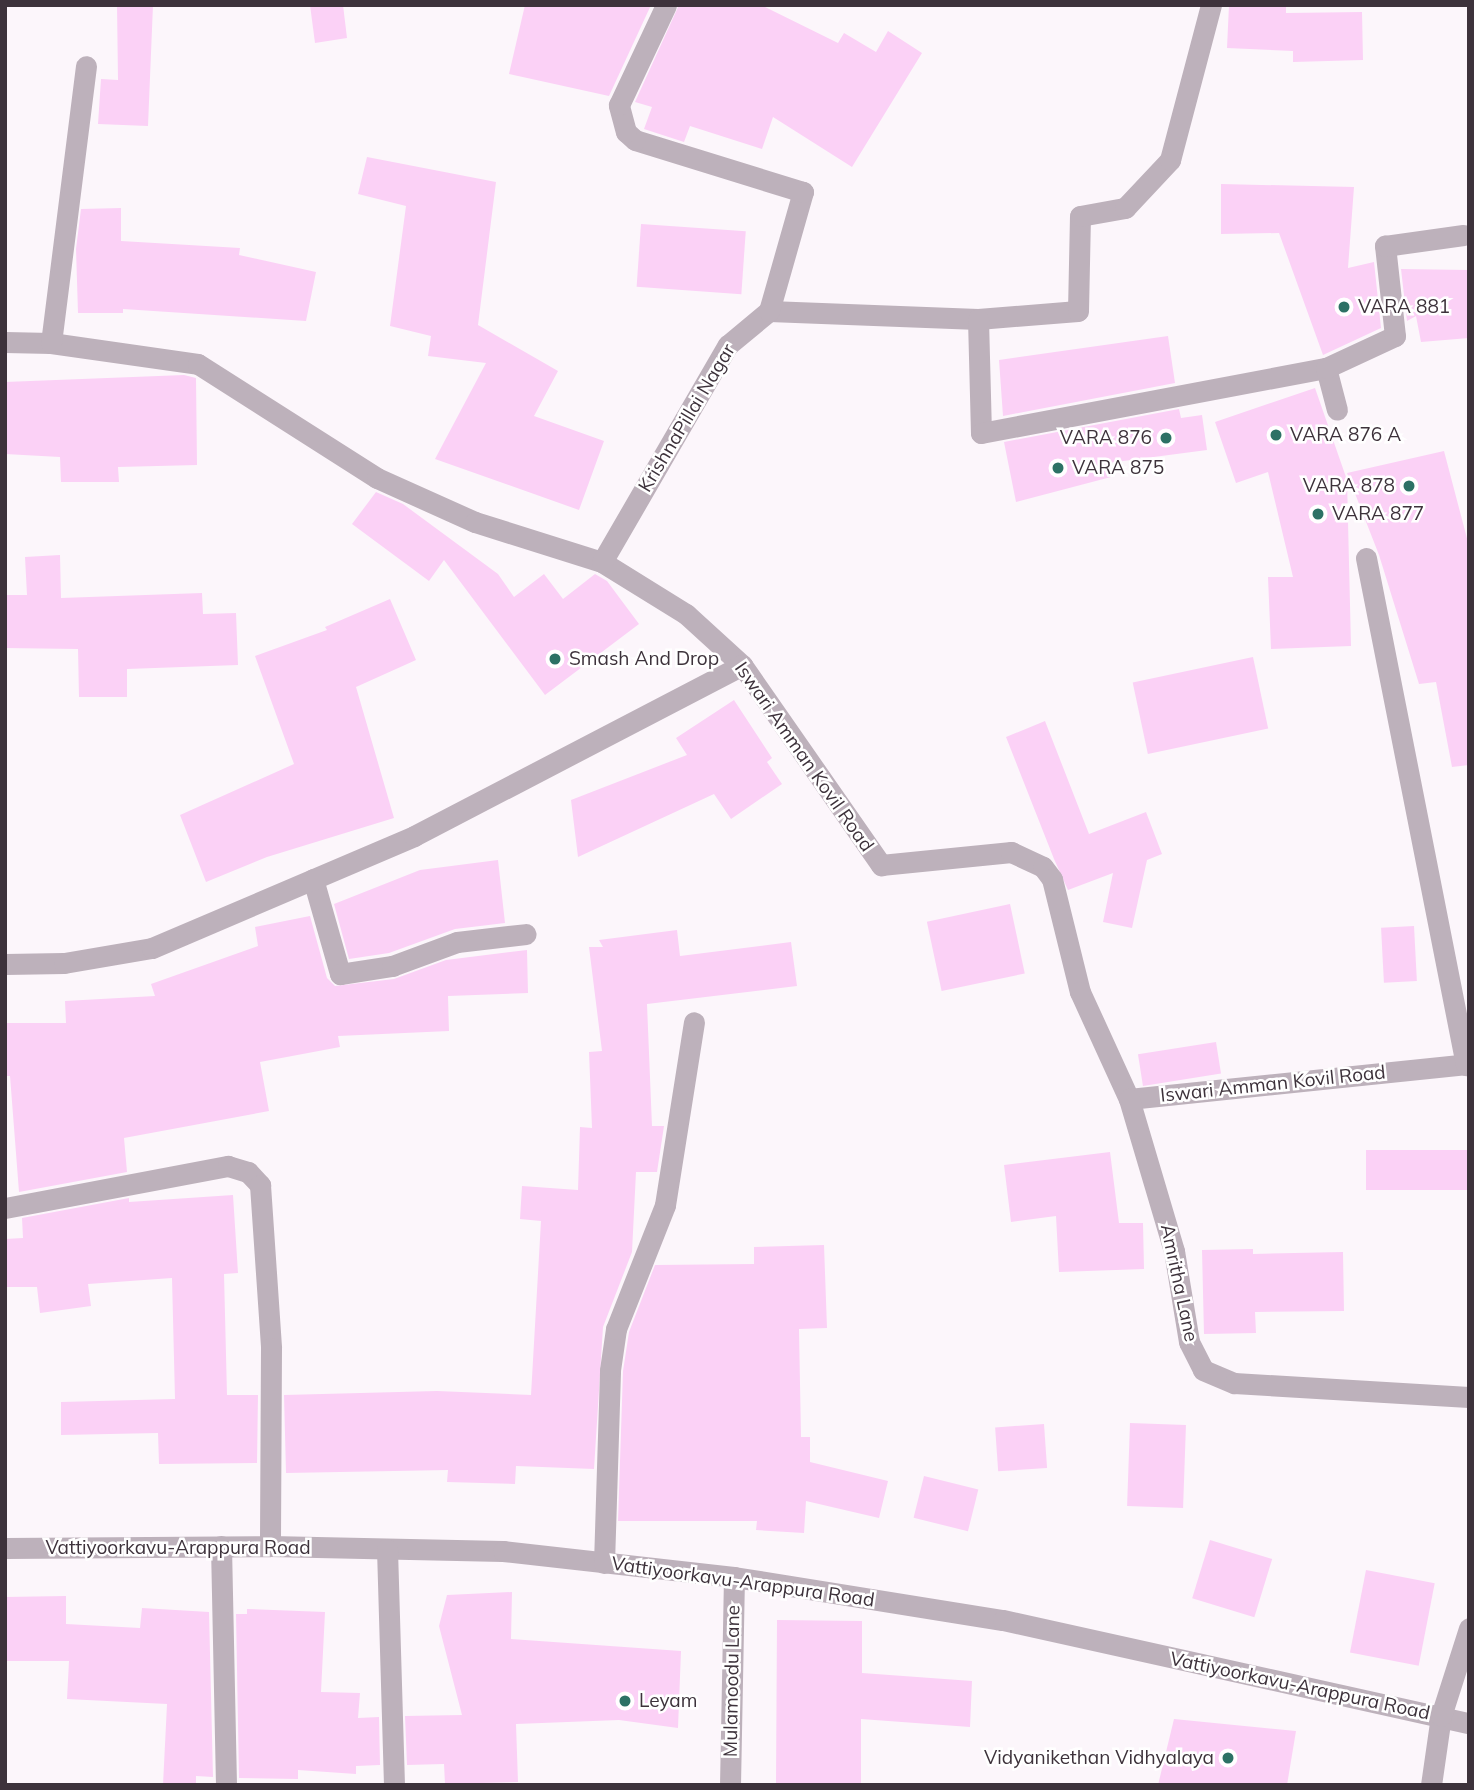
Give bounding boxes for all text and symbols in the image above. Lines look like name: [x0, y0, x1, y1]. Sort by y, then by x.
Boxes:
place label: VARA 881: [1358, 296, 1450, 318]
marker: VARA 881: [1336, 299, 1352, 315]
street label: KrishnaPillai Nagar: [634, 340, 740, 496]
place label: VARA 876 A: [1290, 424, 1401, 446]
place label: VARA 876: [1060, 427, 1152, 449]
marker: VARA 876 A: [1268, 427, 1284, 443]
marker: VARA 876: [1158, 430, 1174, 446]
place label: VARA 875: [1072, 457, 1164, 479]
marker: VARA 875: [1050, 460, 1066, 476]
place label: VARA 878: [1303, 475, 1395, 497]
marker: VARA 878: [1401, 478, 1417, 494]
place label: VARA 877: [1332, 503, 1424, 525]
marker: VARA 877: [1310, 506, 1326, 522]
place label: Smash And Drop: [569, 648, 719, 670]
marker: Smash And Drop: [547, 651, 563, 667]
street label: Iswari Amman Kovil Road: [730, 658, 878, 856]
street label: Iswari Amman Kovil Road: [1159, 1061, 1387, 1107]
street label: Amritha Lane: [1155, 1222, 1203, 1344]
street label: Vattiyoorkavu-Arappura Road: [45, 1537, 311, 1559]
street label: Vattiyoorkavu-Arappura Road: [610, 1552, 876, 1612]
street label: Mulamoodu Lane: [719, 1605, 745, 1757]
street label: Vattiyoorkavu-Arappura Road: [1168, 1647, 1432, 1725]
place label: Leyam: [639, 1690, 697, 1712]
marker: Leyam: [617, 1693, 633, 1709]
place label: Vidyanikethan Vidhyalaya: [984, 1747, 1214, 1769]
marker: Vidyanikethan Vidhyalaya: [1220, 1750, 1236, 1766]

